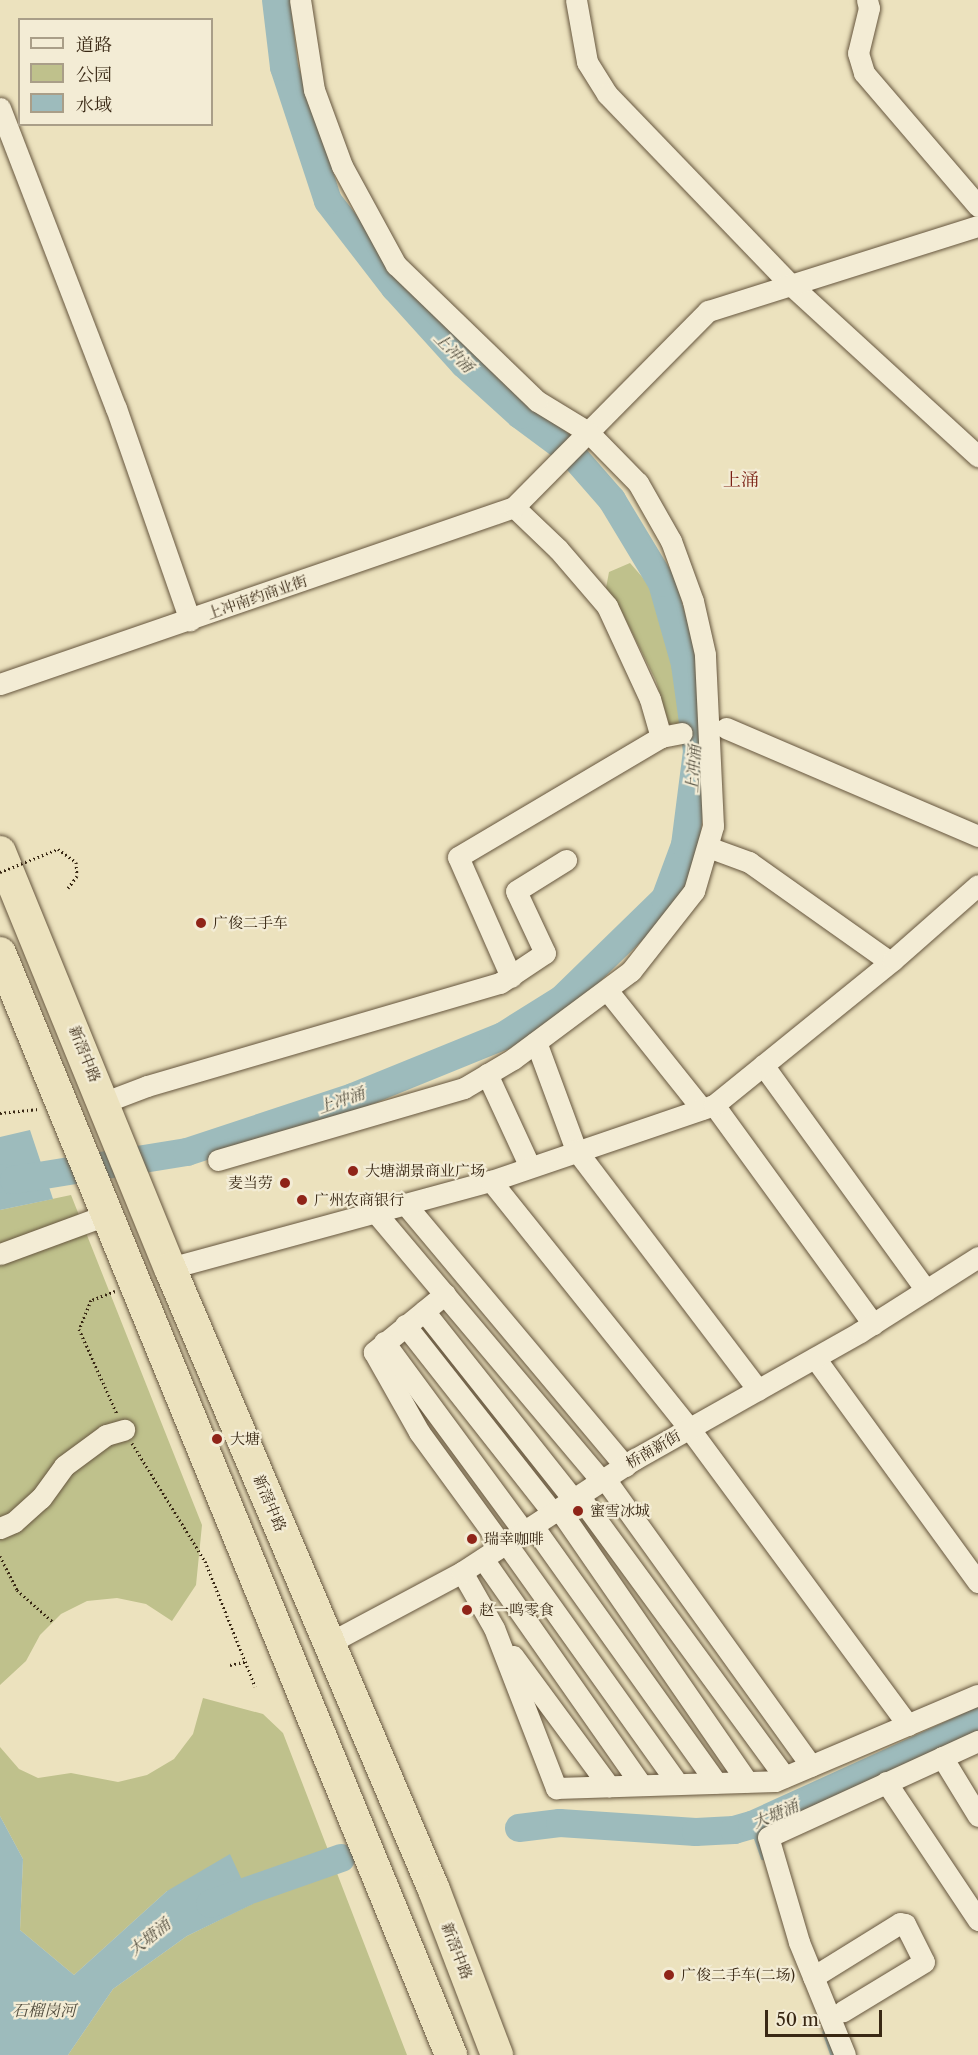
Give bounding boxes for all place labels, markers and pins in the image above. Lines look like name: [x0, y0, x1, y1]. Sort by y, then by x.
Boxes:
place label: 广俊二手车: [213, 914, 288, 932]
marker: 广俊二手车: [194, 916, 208, 930]
place label: 大塘湖景商业广场: [365, 1162, 485, 1180]
marker: 大塘湖景商业广场: [346, 1164, 360, 1178]
place label: 麦当劳: [228, 1174, 273, 1192]
marker: 麦当劳: [278, 1176, 292, 1190]
place label: 广州农商银行: [314, 1191, 404, 1209]
marker: 广州农商银行: [295, 1193, 309, 1207]
marker: 大塘: [208, 1430, 226, 1448]
place label: 大塘: [230, 1430, 260, 1448]
place label: 蜜雪冰城: [590, 1502, 650, 1520]
marker: 蜜雪冰城: [571, 1504, 585, 1518]
place label: 瑞幸咖啡: [484, 1530, 544, 1548]
marker: 瑞幸咖啡: [465, 1532, 479, 1546]
place label: 赵一鸣零食: [479, 1601, 554, 1619]
marker: 赵一鸣零食: [460, 1603, 474, 1617]
place label: 广俊二手车(二场): [681, 1966, 795, 1984]
marker: 广俊二手车(二场): [662, 1968, 676, 1982]

